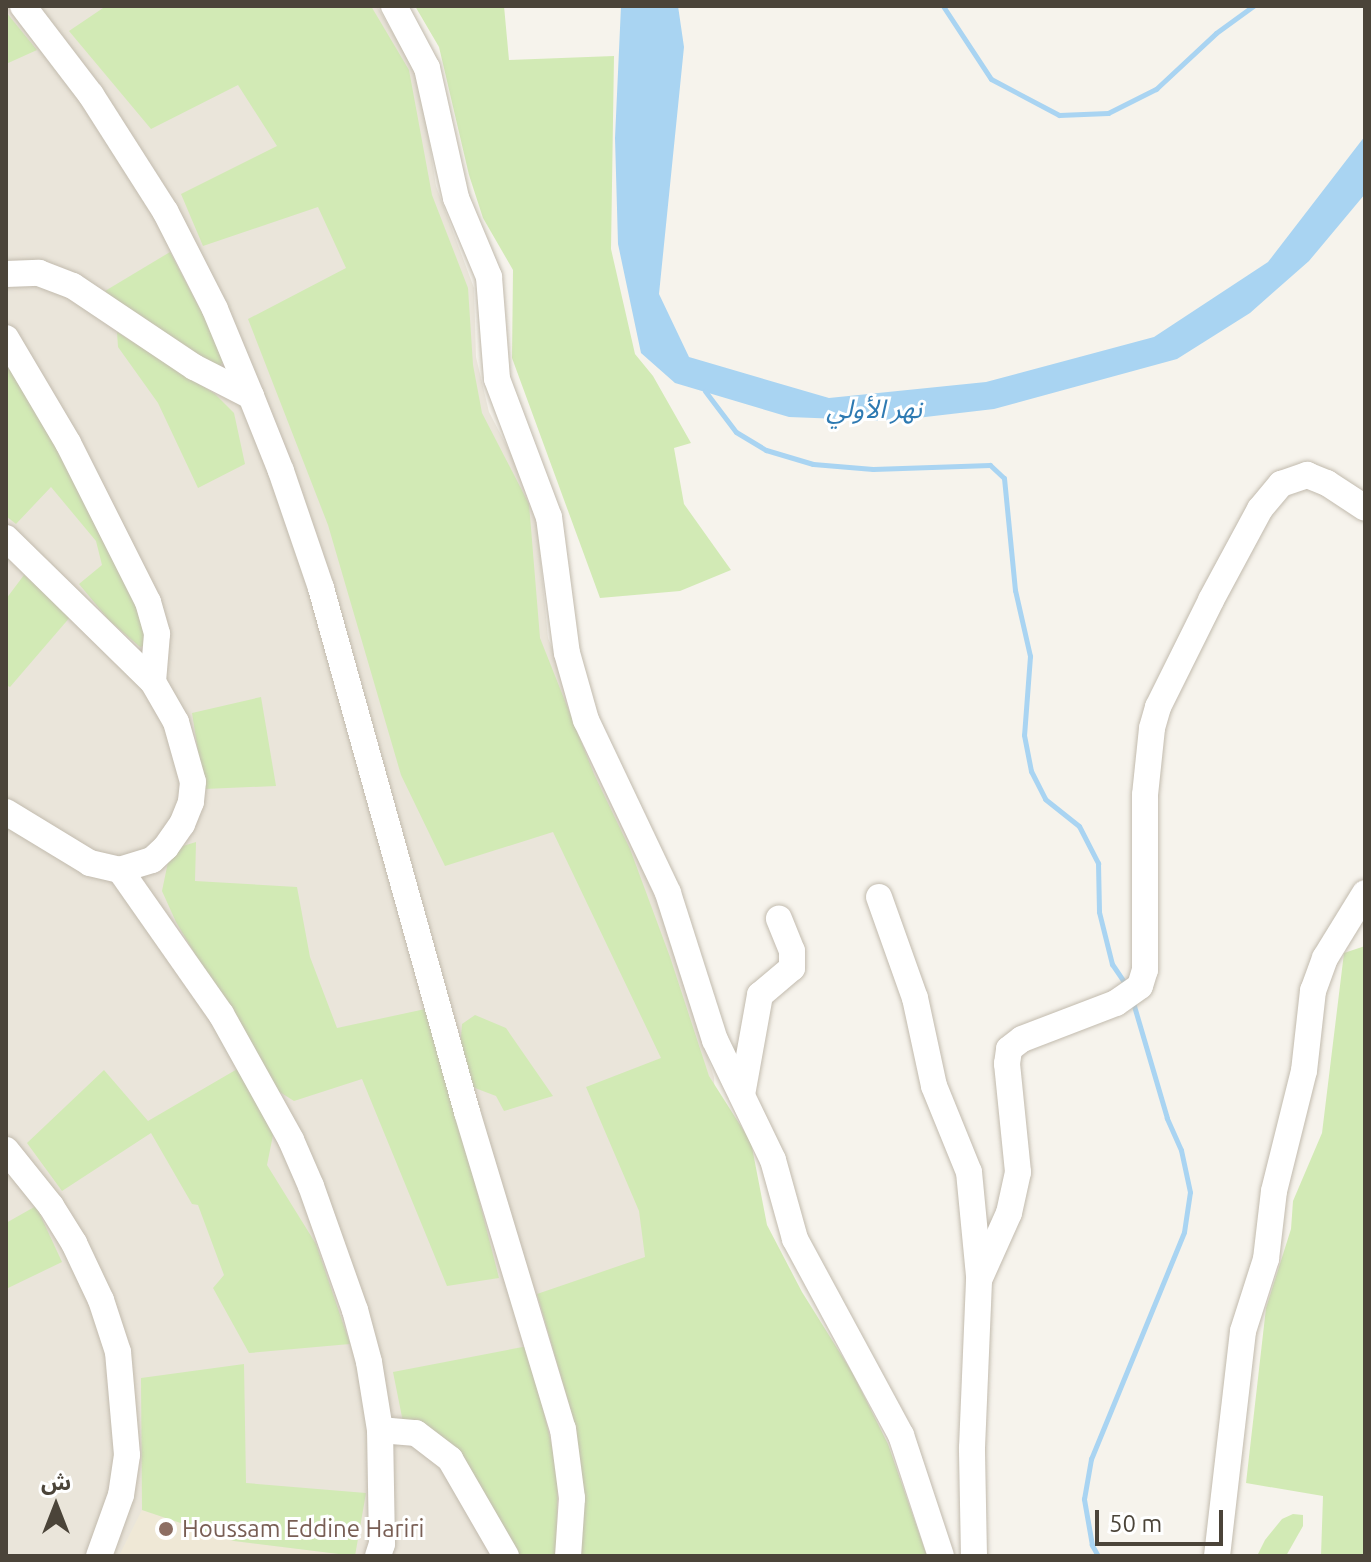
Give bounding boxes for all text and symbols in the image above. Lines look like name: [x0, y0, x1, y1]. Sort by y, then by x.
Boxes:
water label: نهر الأولي: [826, 393, 922, 425]
north arrow: [16, 1466, 96, 1546]
text: ش: [41, 1469, 71, 1494]
scale bar: [1099, 1494, 1227, 1544]
text: 50 m: [1109, 1510, 1162, 1537]
place label: Houssam Eddine Hariri: [182, 1515, 424, 1543]
marker: Houssam Eddine Hariri: [157, 1520, 175, 1538]

